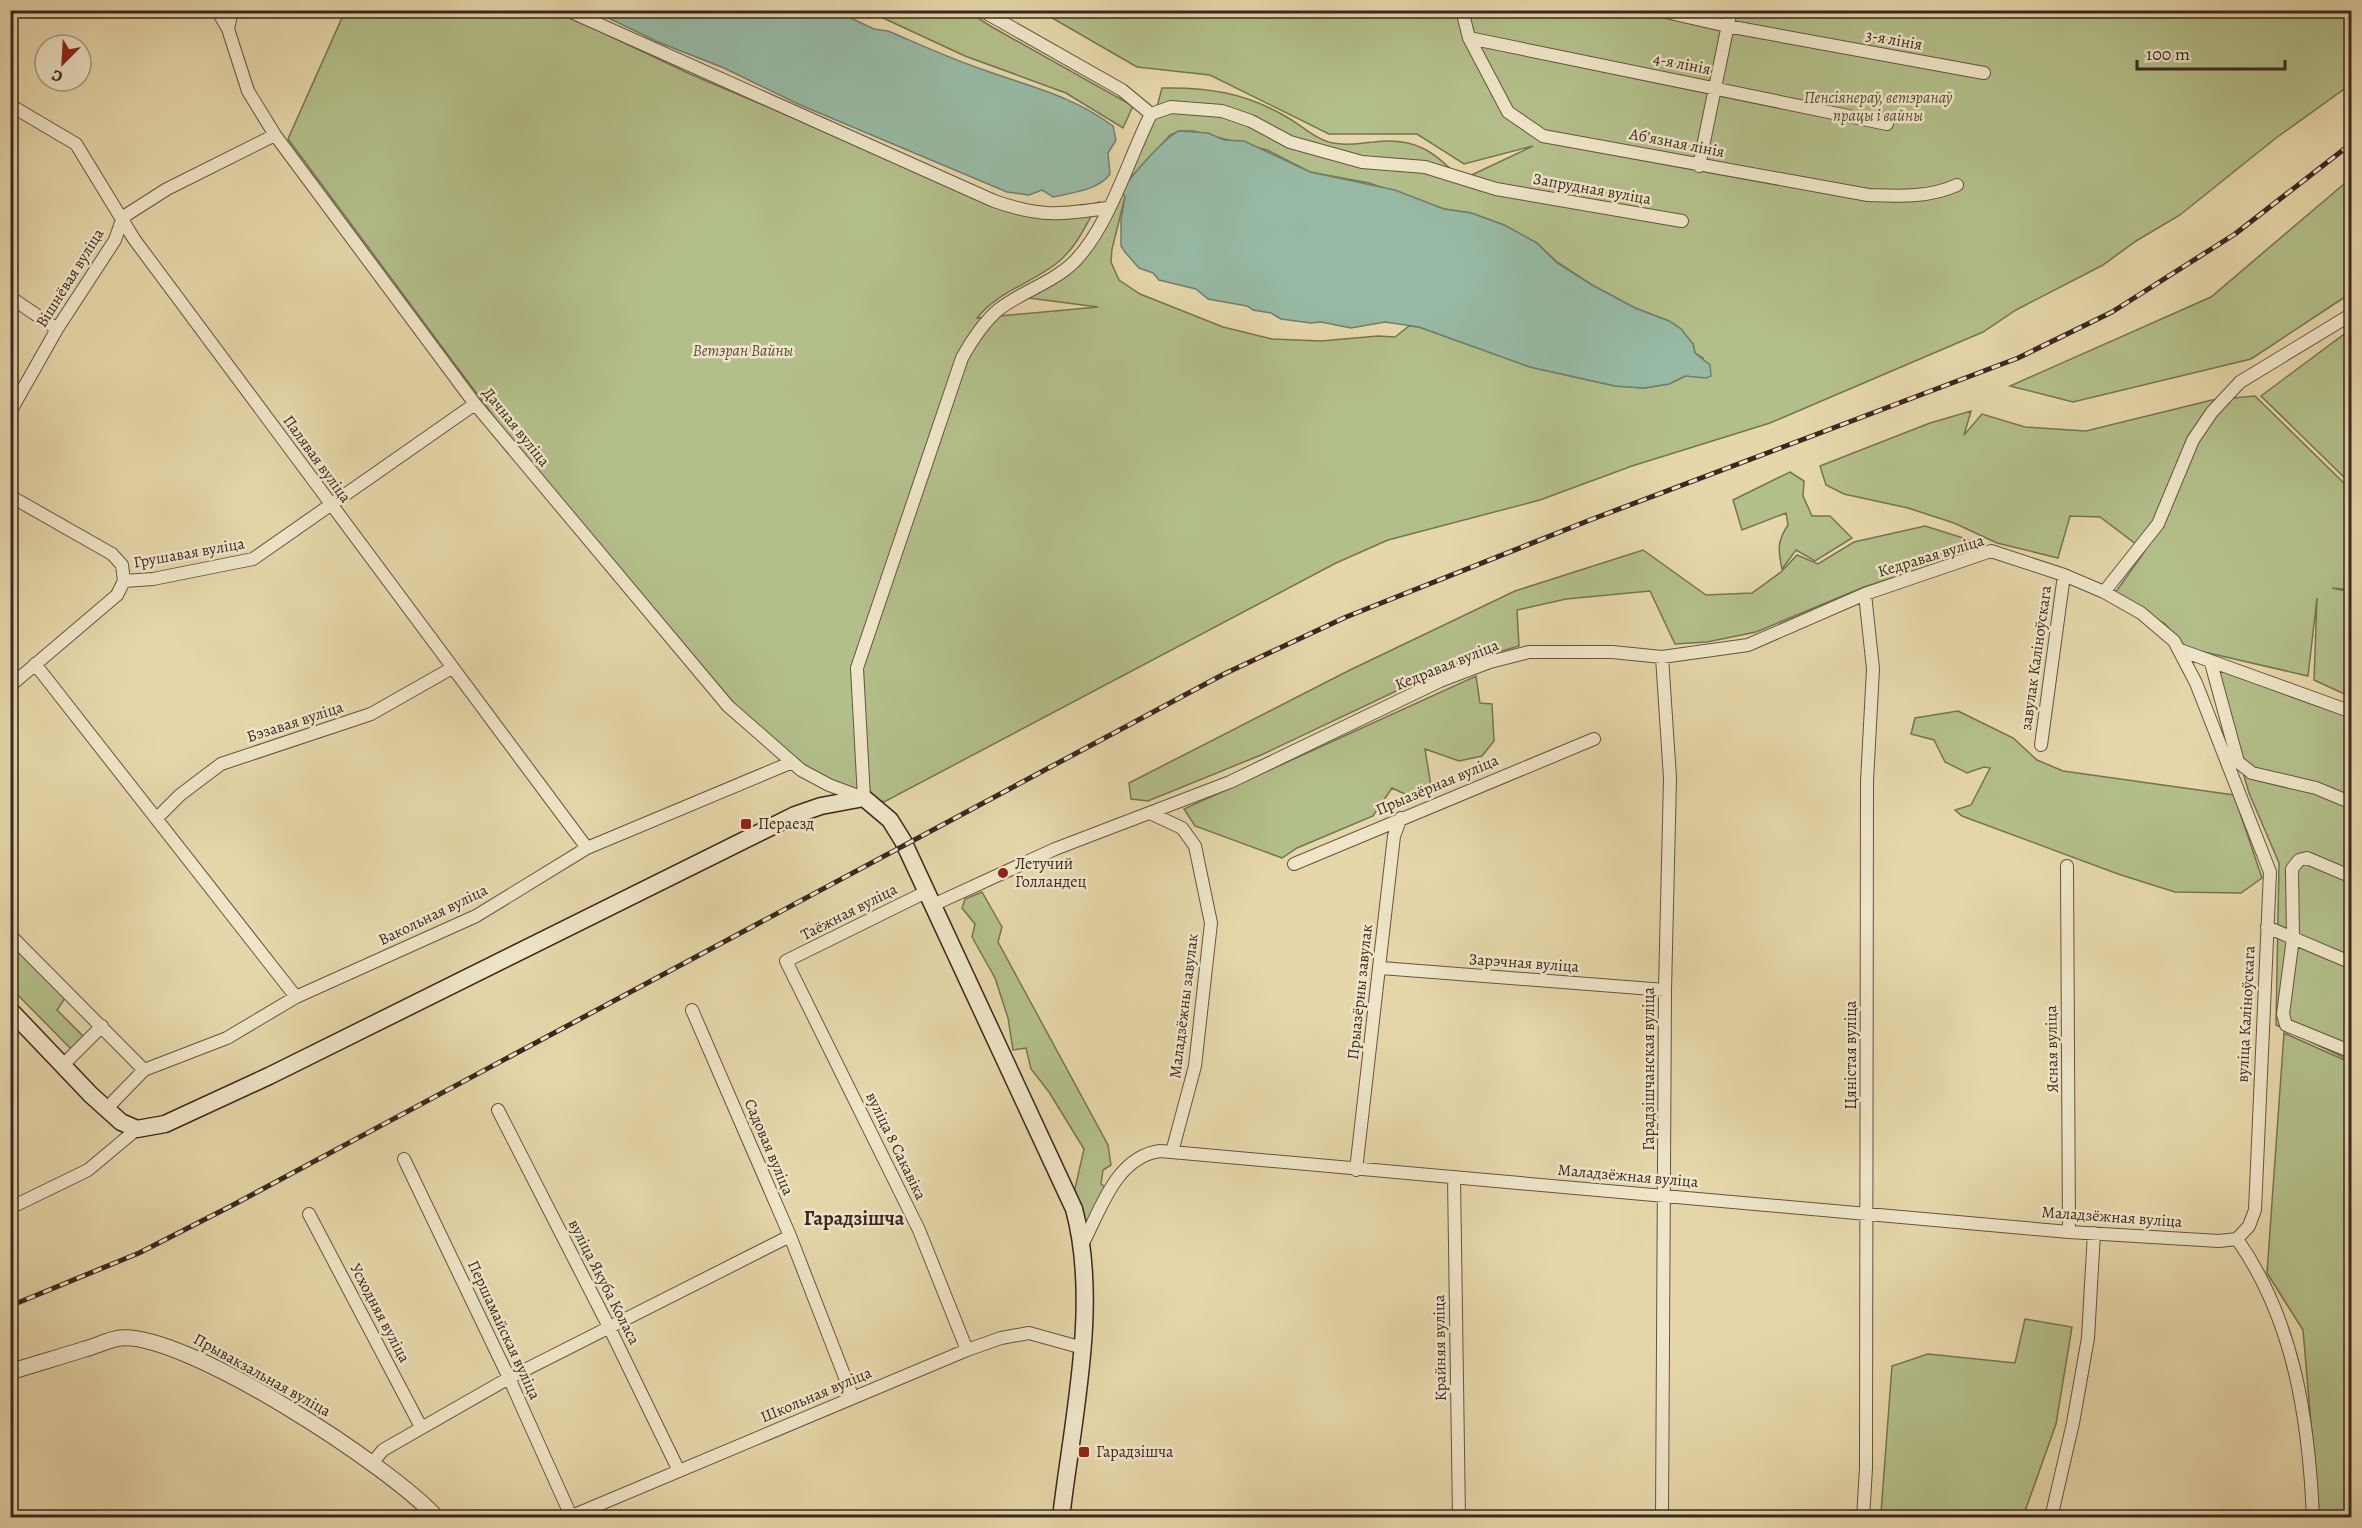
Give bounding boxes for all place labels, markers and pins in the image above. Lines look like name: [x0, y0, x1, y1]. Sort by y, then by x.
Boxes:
place label: Пераезд: [758, 813, 814, 835]
marker: Пераезд: [739, 817, 753, 831]
place label: Летучий Голландец: [1015, 853, 1087, 893]
marker: Летучий Голландец: [996, 866, 1010, 880]
place label: Гарадзішча: [1096, 1441, 1174, 1463]
marker: Гарадзішча: [1077, 1445, 1091, 1459]

